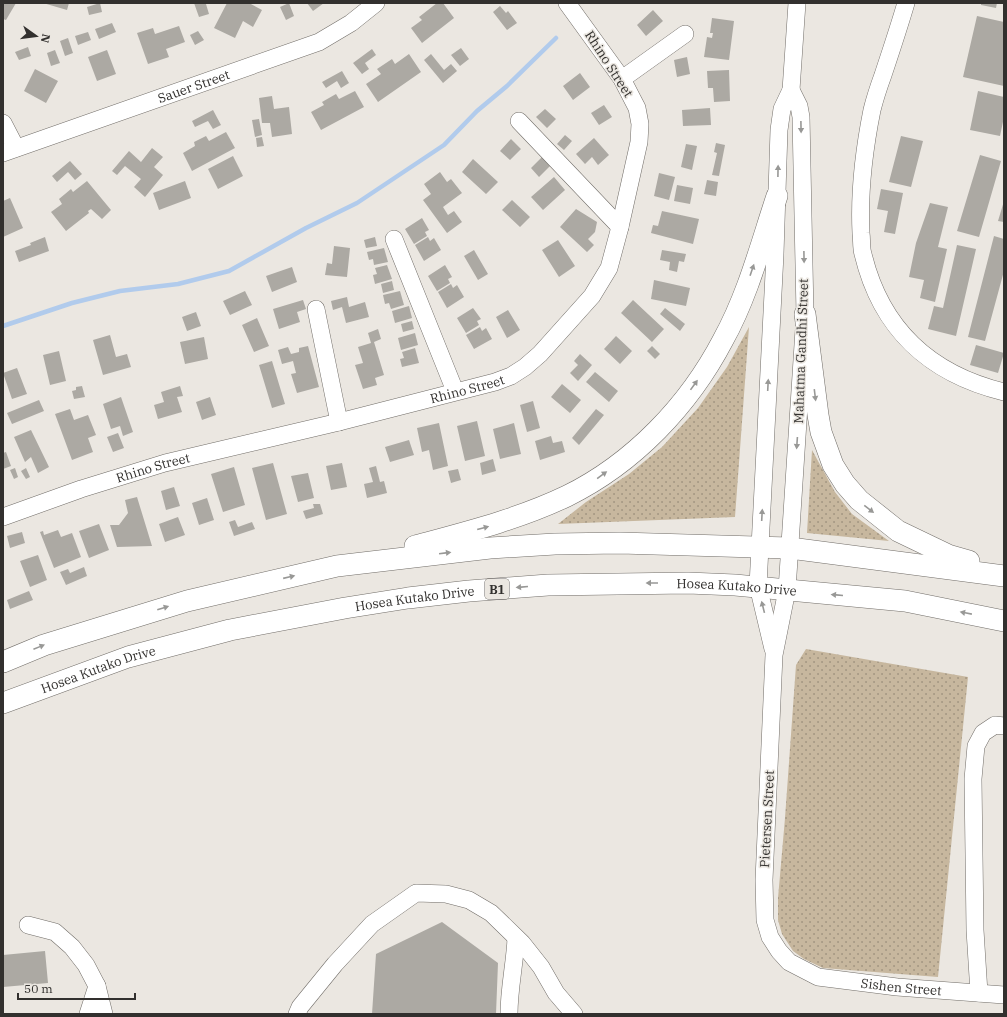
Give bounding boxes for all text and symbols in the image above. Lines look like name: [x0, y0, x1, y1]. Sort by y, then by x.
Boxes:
north arrow: [16, 16, 56, 56]
street label: Rhino Street: [581, 27, 637, 101]
text: N: [38, 33, 54, 45]
street label: Sauer Street: [155, 65, 232, 107]
one-way arrow: [798, 121, 804, 134]
one-way arrow: [775, 164, 781, 177]
one-way arrow: [801, 251, 807, 264]
one-way arrow: [750, 263, 756, 275]
street label: Mahatma Gandhi Street: [790, 278, 812, 424]
street label: Rhino Street: [428, 371, 507, 407]
one-way arrow: [765, 379, 772, 391]
one-way arrow: [690, 380, 699, 391]
one-way arrow: [812, 389, 818, 401]
one-way arrow: [793, 437, 800, 449]
street label: Rhino Street: [114, 449, 192, 486]
one-way arrow: [596, 471, 607, 479]
one-way arrow: [864, 504, 875, 513]
one-way arrow: [758, 509, 765, 521]
one-way arrow: [477, 524, 490, 530]
one-way arrow: [439, 550, 451, 556]
one-way arrow: [283, 574, 296, 580]
street label: Hosea Kutako Drive: [676, 574, 798, 599]
road number: B1: [485, 579, 509, 599]
one-way arrow: [645, 580, 658, 586]
street label: Hosea Kutako Drive: [354, 582, 475, 615]
one-way arrow: [516, 583, 528, 590]
one-way arrow: [831, 591, 843, 598]
one-way arrow: [760, 601, 766, 613]
one-way arrow: [157, 605, 169, 611]
one-way arrow: [960, 610, 972, 616]
street label: Hosea Kutako Drive: [38, 642, 157, 697]
one-way arrow: [34, 643, 46, 649]
street label: Pietersen Street: [756, 769, 778, 868]
street label: Sishen Street: [860, 974, 943, 999]
scale bar: [18, 975, 135, 1001]
text: 50 m: [24, 981, 53, 996]

